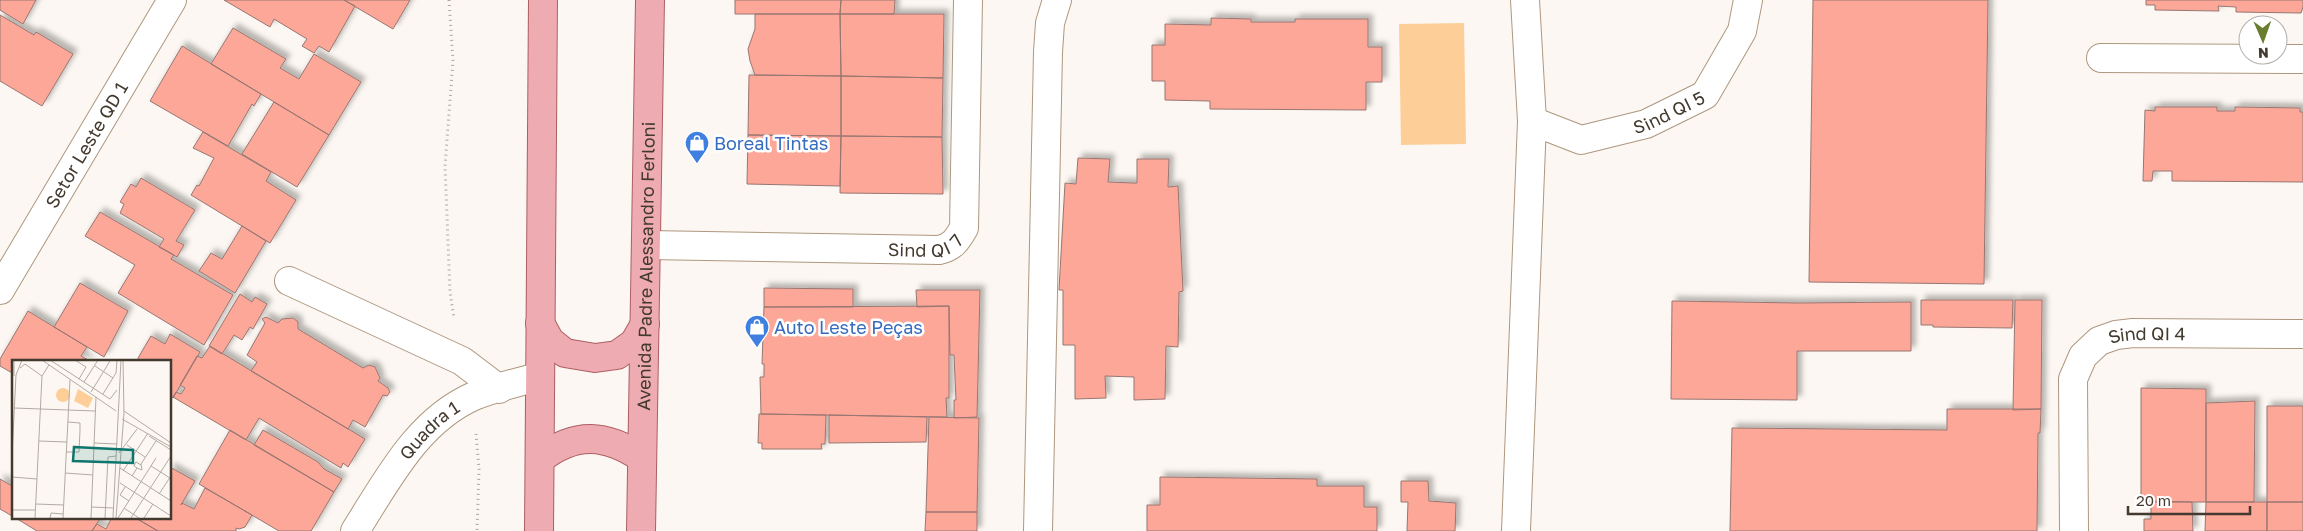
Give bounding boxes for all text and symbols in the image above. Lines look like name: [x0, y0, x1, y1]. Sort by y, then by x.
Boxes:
north arrow: [2238, 15, 2288, 65]
text: N: [2258, 45, 2269, 62]
street label: Setor Leste QD 1: [40, 77, 132, 212]
street label: Sind QI 5: [1631, 86, 1708, 138]
street label: Avenida Padre Alessandro Ferloni: [632, 121, 659, 411]
shop icon: Boreal Tintas: [684, 130, 710, 164]
place label: Boreal Tintas: [714, 132, 828, 154]
street label: Sind QI 7: [888, 229, 968, 261]
shop icon: Auto Leste Peças: [744, 314, 770, 348]
place label: Auto Leste Peças: [774, 316, 923, 338]
street label: Sind QI 4: [2105, 322, 2186, 348]
inset map: [12, 360, 171, 518]
street label: Quadra 1: [394, 395, 463, 464]
scale bar: [2128, 484, 2250, 516]
text: 20 m: [2136, 491, 2171, 509]

